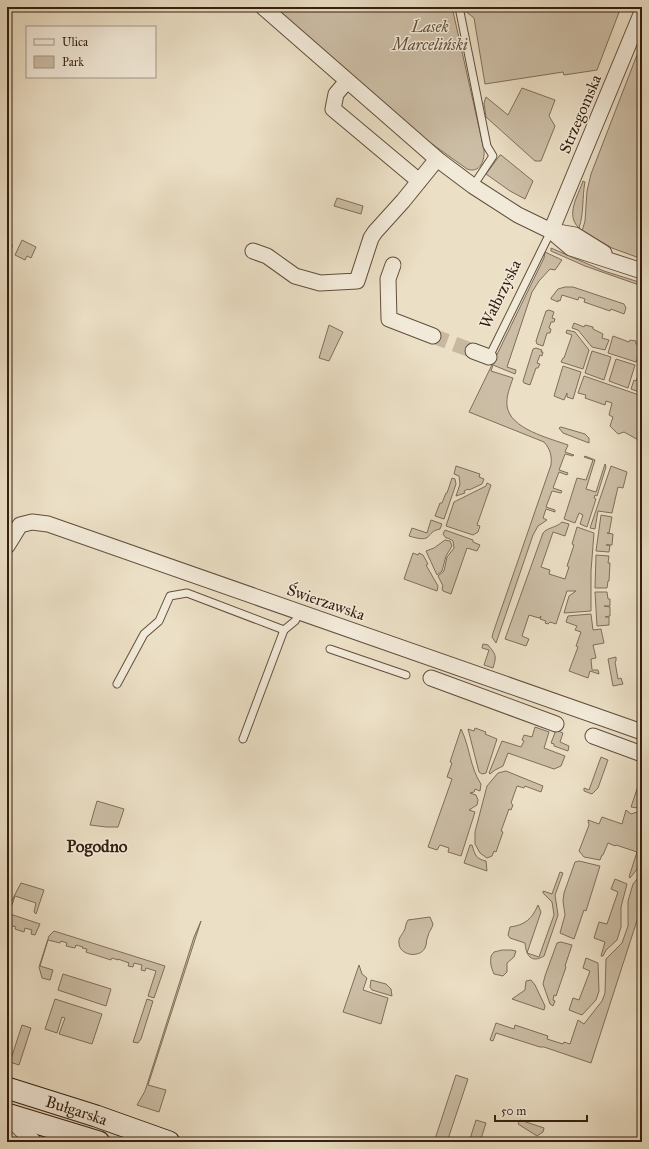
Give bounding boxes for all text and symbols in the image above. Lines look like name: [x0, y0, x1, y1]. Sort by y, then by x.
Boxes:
park label: Lasek Marceliński: [390, 17, 468, 54]
legend: [26, 26, 156, 78]
text: Ulica: [62, 35, 89, 49]
text: Park: [62, 55, 84, 69]
street label: Strzegomska: [555, 71, 606, 157]
street label: Wałbrzyska: [475, 256, 525, 331]
street label: Świerzawska: [285, 578, 368, 624]
district label: Pogodno: [66, 836, 128, 857]
street label: Bułgarska: [43, 1091, 110, 1129]
scale bar: [495, 1097, 587, 1123]
text: 50 m: [501, 1104, 526, 1118]

